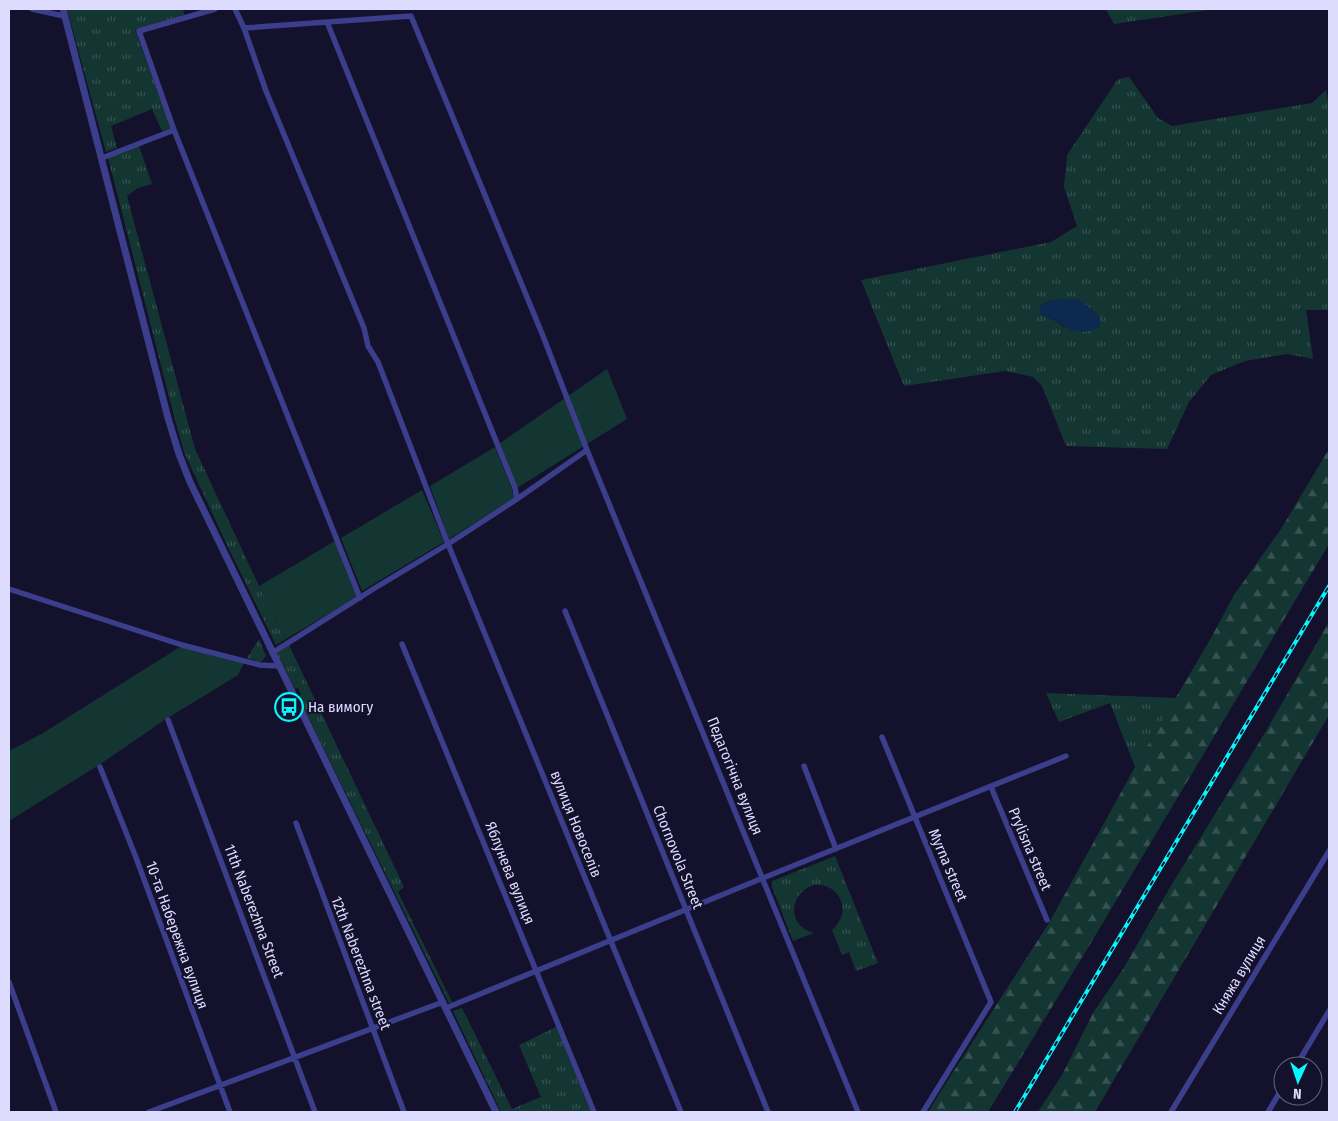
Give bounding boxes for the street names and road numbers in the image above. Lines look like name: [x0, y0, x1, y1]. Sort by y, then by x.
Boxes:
street label: Педагогічна вулиця: [703, 714, 767, 838]
street label: вулиця Новоселів: [546, 768, 606, 880]
street label: Chornovola Street: [649, 802, 707, 912]
street label: Prylisna street: [1004, 805, 1056, 893]
street label: Яблунева вулиця: [481, 819, 539, 927]
street label: Myrna street: [925, 826, 971, 904]
street label: 11th Naberezhna Street: [220, 842, 288, 980]
street label: 10-та Набережна вулиця: [142, 859, 212, 1011]
street label: 12th Naberezhna street: [327, 894, 395, 1032]
street label: Княжа вулиця: [1208, 932, 1270, 1018]

